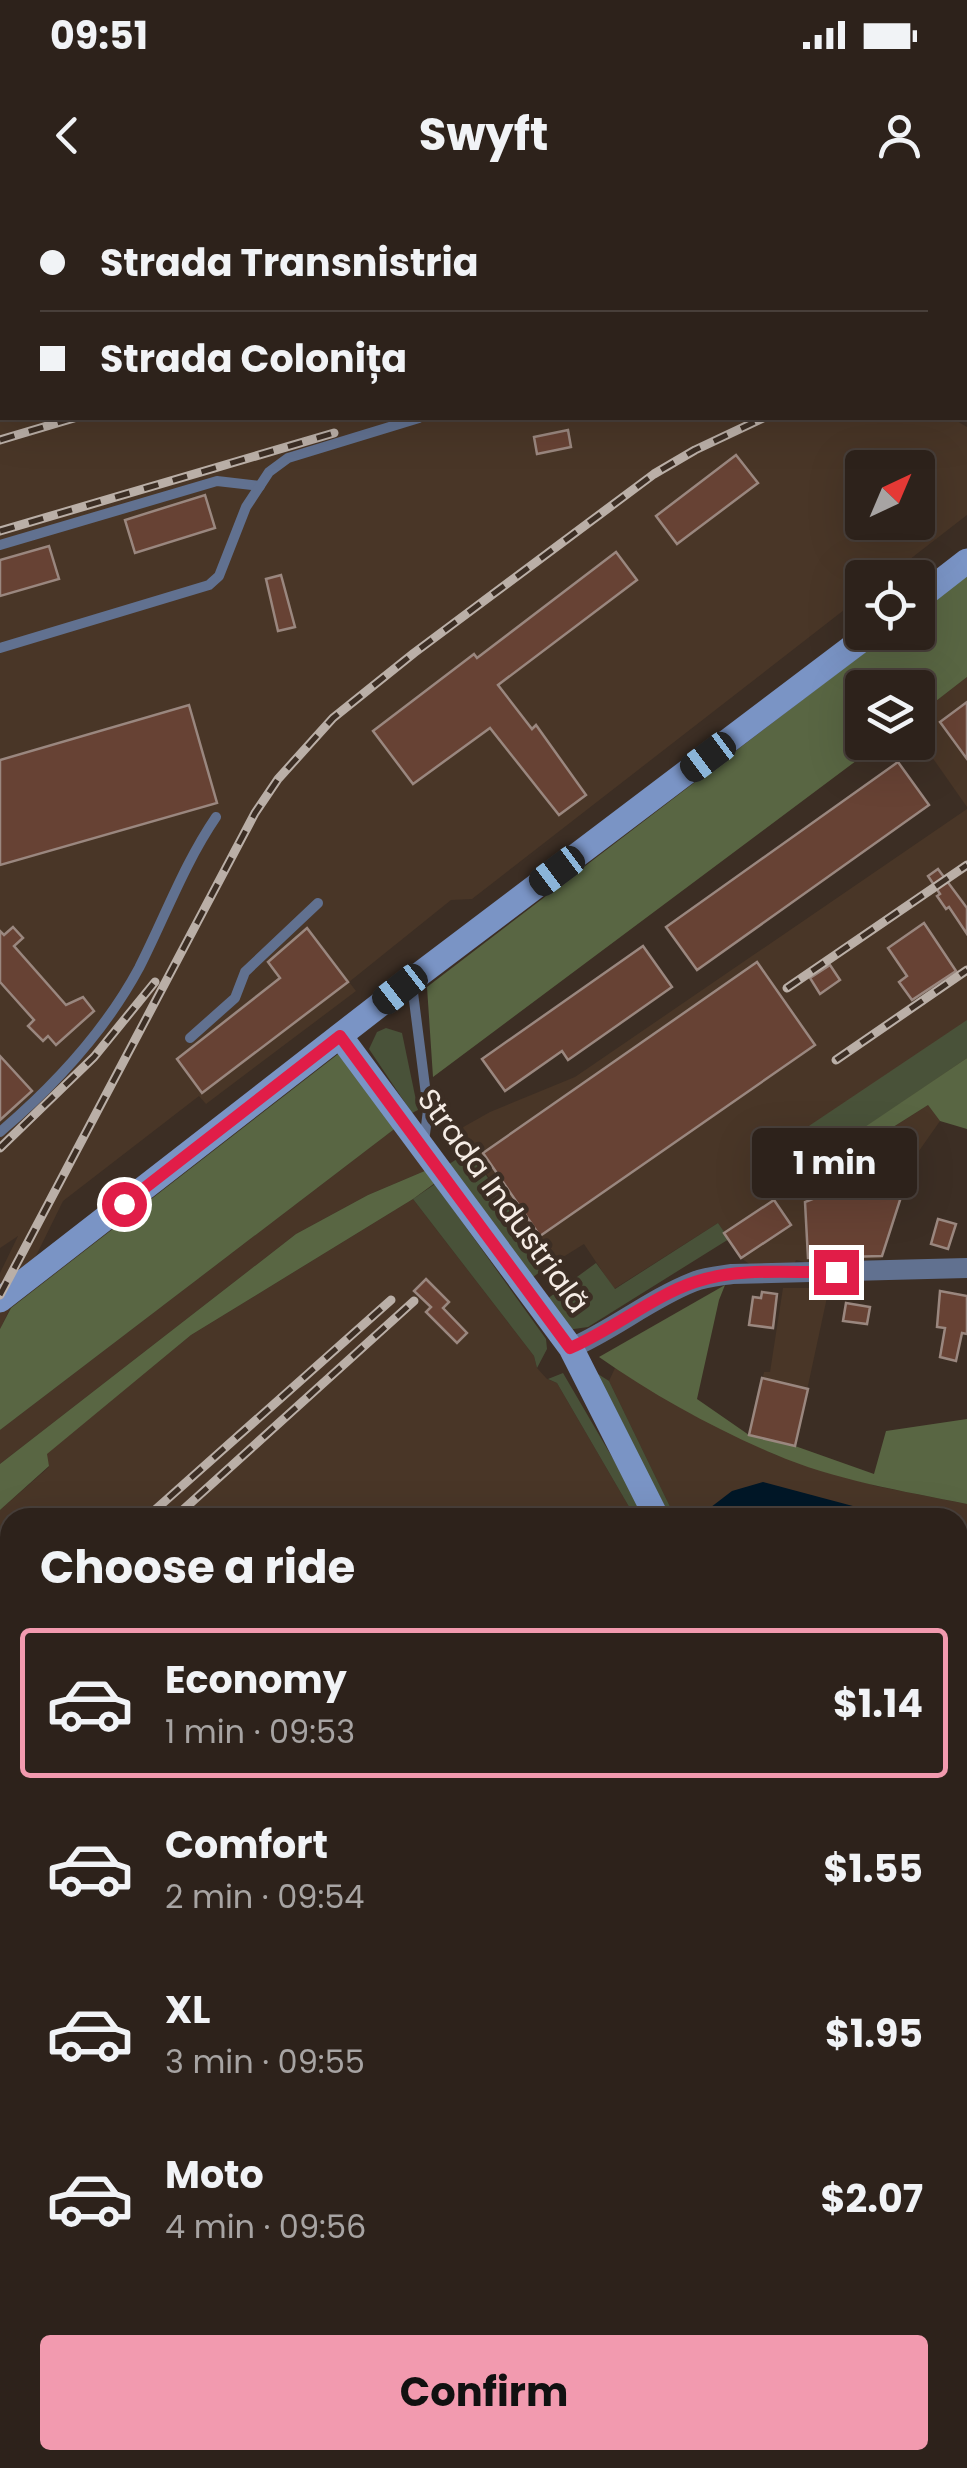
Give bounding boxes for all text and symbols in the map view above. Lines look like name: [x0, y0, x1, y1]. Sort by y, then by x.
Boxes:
text: 09:51: [50, 9, 148, 62]
text: Swyft: [419, 103, 548, 166]
icon: back: [40, 108, 95, 163]
icon: person: [872, 108, 927, 163]
text: Strada Transnistria: [100, 236, 479, 289]
text: Strada Colonița: [100, 332, 407, 385]
north arrow: [845, 450, 935, 540]
map controls: [845, 450, 935, 760]
button: locate: [845, 560, 935, 650]
button: layers: [845, 670, 935, 760]
car: [675, 727, 741, 787]
car: [524, 841, 590, 901]
car: [367, 959, 433, 1019]
street label: Strada Industrială: [407, 1080, 599, 1322]
callout: 1 min: [754, 1127, 918, 1197]
text: 1 min: [793, 1140, 876, 1185]
route start: [102, 1182, 147, 1227]
route end: [814, 1250, 859, 1295]
text: Choose a ride: [40, 1536, 355, 1599]
text: Economy: [165, 1653, 347, 1706]
icon: car: [45, 1658, 135, 1748]
text: $1.14: [833, 1677, 923, 1730]
text: 1 min · 09:53: [165, 1709, 355, 1754]
text: Comfort: [165, 1818, 328, 1871]
icon: car: [45, 1823, 135, 1913]
text: $1.55: [824, 1842, 923, 1895]
text: 2 min · 09:54: [165, 1874, 364, 1919]
text: XL: [165, 1983, 210, 2036]
icon: car: [45, 1988, 135, 2078]
text: $1.95: [825, 2007, 923, 2060]
text: 3 min · 09:55: [165, 2039, 365, 2084]
text: Moto: [165, 2148, 264, 2201]
icon: car: [45, 2153, 135, 2243]
text: $2.07: [820, 2172, 923, 2225]
text: 4 min · 09:56: [165, 2204, 366, 2249]
button: Confirm: [40, 2335, 928, 2450]

